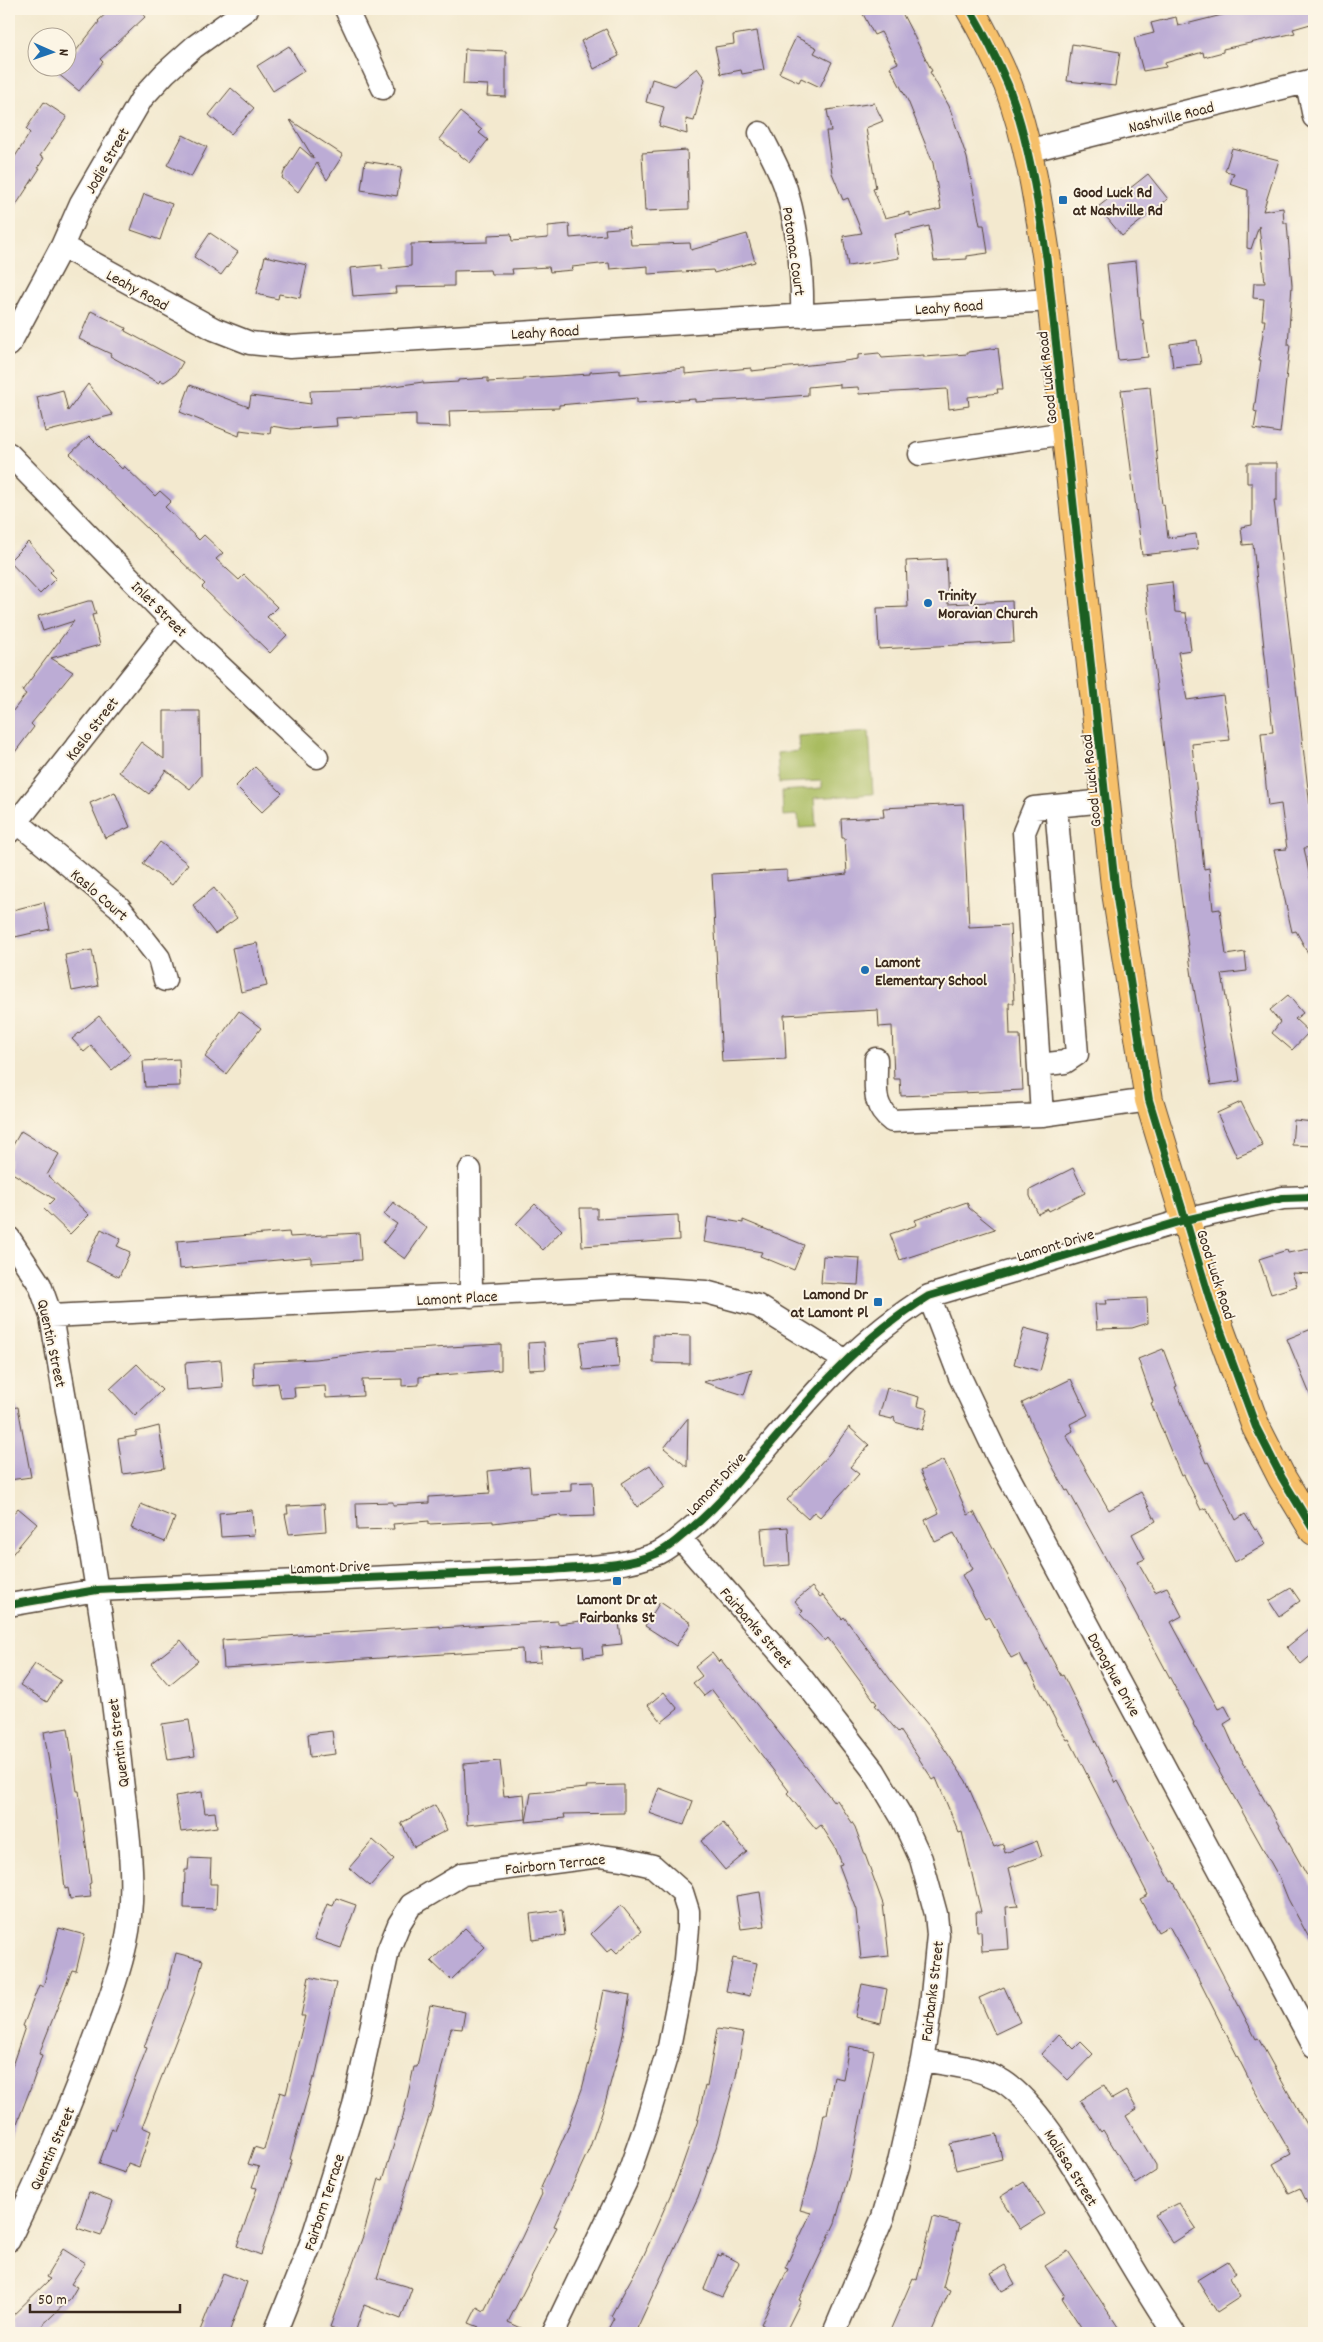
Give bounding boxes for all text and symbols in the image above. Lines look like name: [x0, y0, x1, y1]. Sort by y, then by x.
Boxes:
north arrow: [28, 28, 78, 78]
text: N: [53, 49, 73, 56]
street label: Nashville Road: [1126, 97, 1217, 140]
street label: Jodie Street: [80, 124, 136, 199]
place label: Good Luck Rd at Nashville Rd: [1073, 182, 1163, 223]
marker: Good Luck Rd at Nashville Rd: [1057, 194, 1069, 206]
street label: Potomac Court: [775, 205, 810, 297]
street label: Leahy Road: [101, 265, 172, 318]
street label: Leahy Road: [914, 295, 984, 322]
street label: Leahy Road: [510, 320, 580, 347]
street label: Good Luck Road: [1032, 330, 1065, 425]
street label: Inlet Street: [125, 576, 192, 643]
place label: Trinity Moravian Church: [938, 585, 1038, 626]
marker: Trinity Moravian Church: [922, 597, 934, 609]
street label: Kaslo Street: [61, 693, 125, 766]
street label: Good Luck Road: [1076, 733, 1109, 828]
street label: Kaslo Court: [64, 864, 132, 928]
place label: Lamont Elementary School: [875, 952, 987, 993]
marker: Lamont Elementary School: [859, 964, 871, 976]
street label: Lamont Drive: [1014, 1224, 1097, 1269]
street label: Good Luck Road: [1189, 1227, 1240, 1323]
place label: Lamond Dr at Lamont Pl: [791, 1284, 869, 1325]
street label: Lamont Place: [416, 1286, 498, 1313]
marker: Lamond Dr at Lamont Pl: [872, 1296, 884, 1308]
street label: Quentin Street: [30, 1297, 71, 1390]
street label: Lamont Drive: [681, 1448, 753, 1522]
street label: Lamont Drive: [290, 1556, 370, 1581]
marker: Lamont Dr at Fairbanks St: [611, 1575, 623, 1587]
street label: Fairbanks Street: [713, 1583, 797, 1674]
place label: Lamont Dr at Fairbanks St: [577, 1589, 657, 1630]
street label: Donoghue Drive: [1080, 1629, 1145, 1721]
street label: Quentin Street: [103, 1697, 136, 1788]
street label: Fairborn Terrace: [504, 1849, 607, 1882]
street label: Fairbanks Street: [916, 1940, 951, 2043]
street label: Quentin Street: [25, 2103, 82, 2195]
street label: Malissa Street: [1037, 2125, 1103, 2211]
street label: Fairborn Terrace: [299, 2151, 352, 2254]
scale bar: [30, 2282, 180, 2314]
text: 50 m: [38, 2290, 67, 2312]

